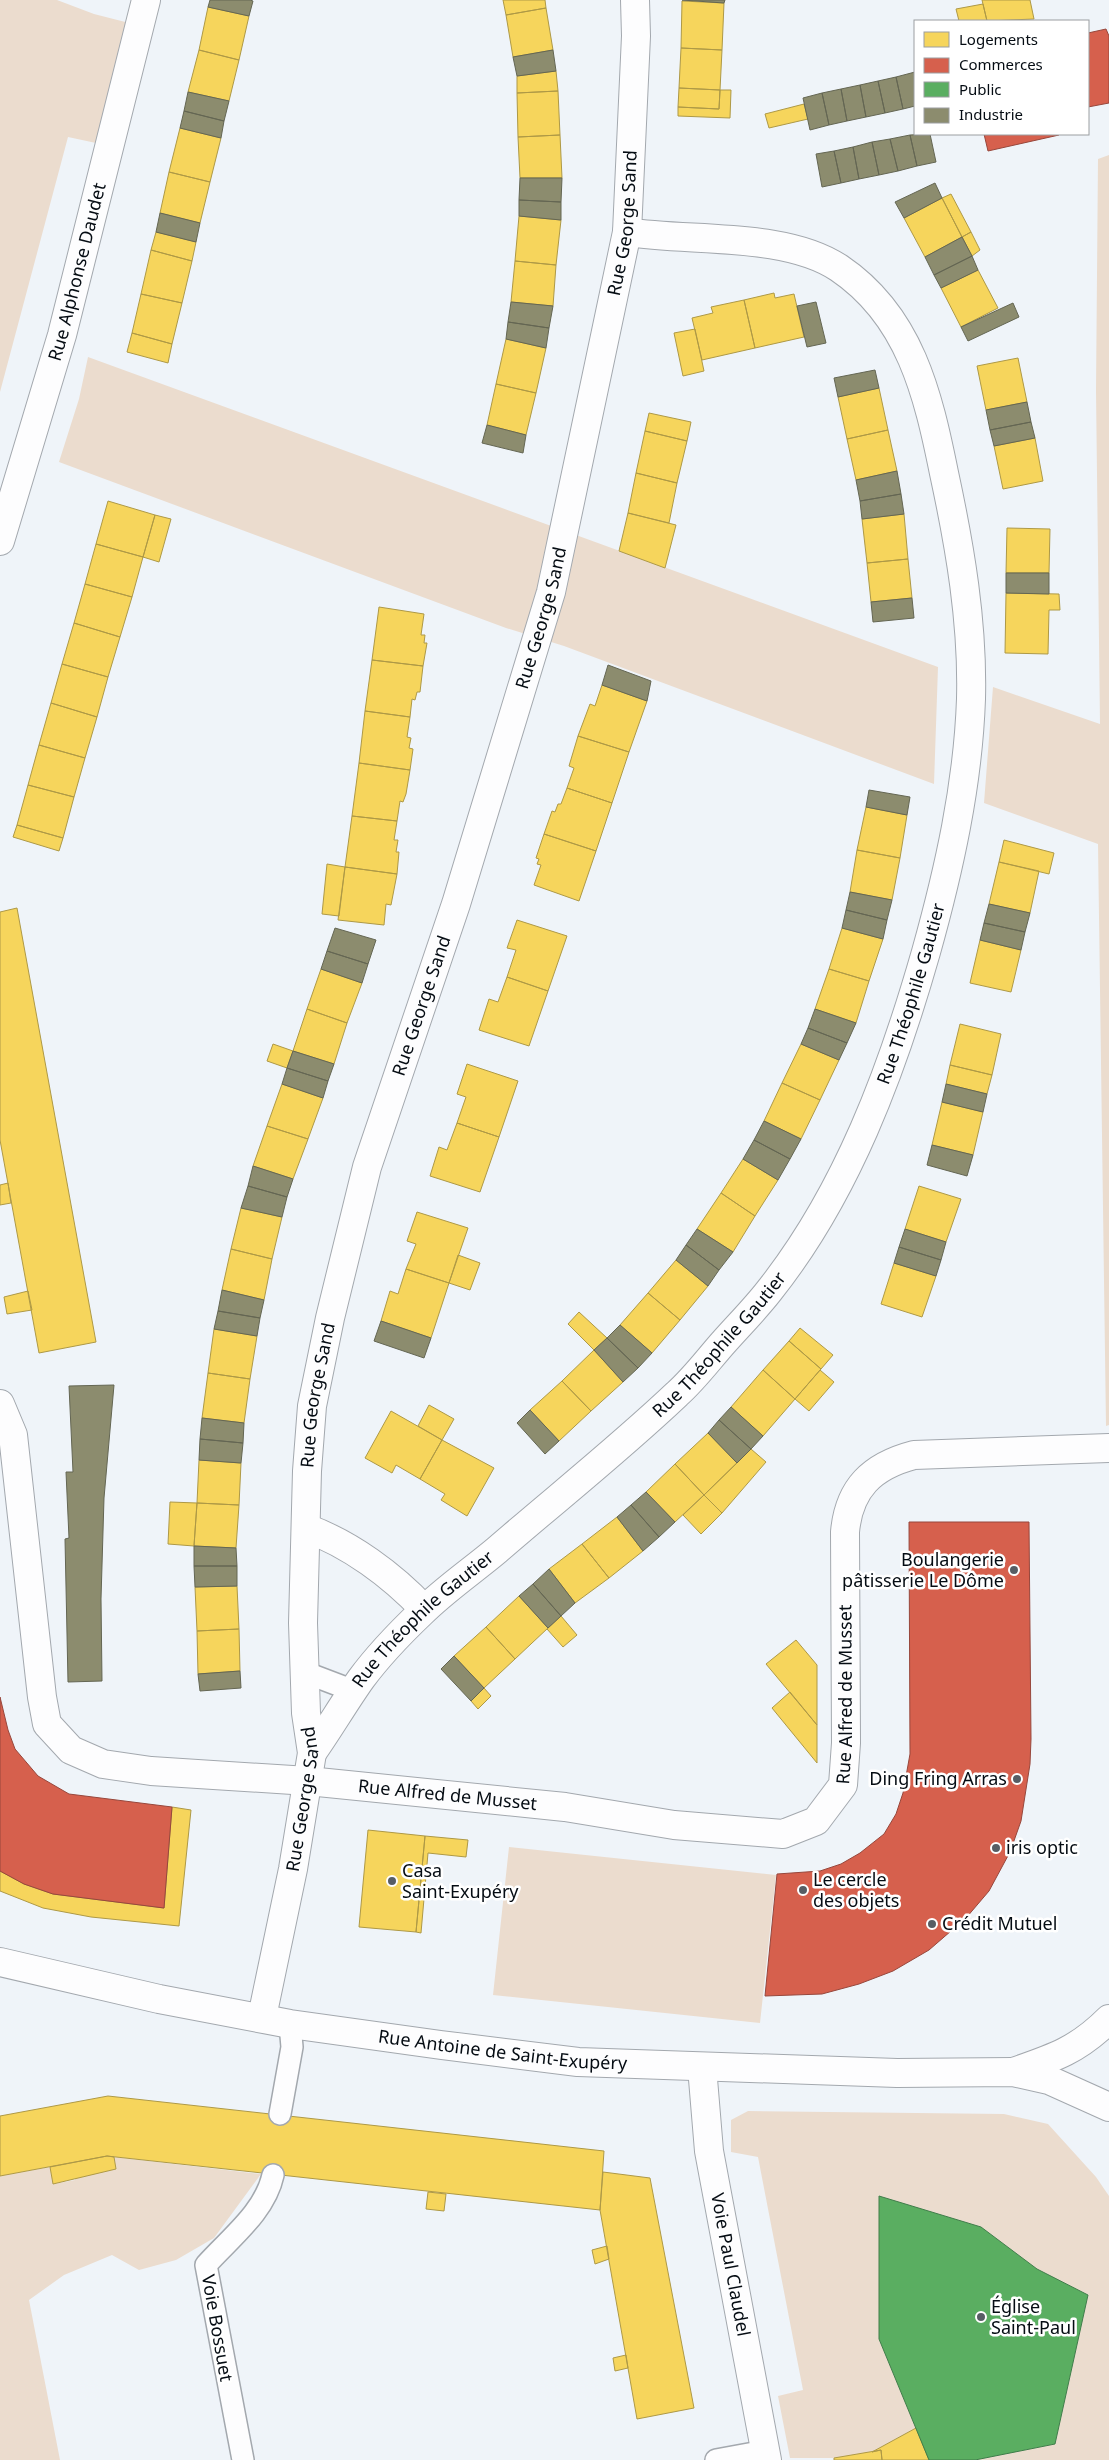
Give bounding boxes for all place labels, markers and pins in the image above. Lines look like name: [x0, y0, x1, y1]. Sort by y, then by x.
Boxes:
place label: Boulangerie pâtisserie Le Dôme: [842, 1547, 1004, 1592]
marker: Boulangerie pâtisserie Le Dôme: [1008, 1564, 1020, 1576]
place label: Ding Fring Arras: [869, 1766, 1007, 1790]
marker: Ding Fring Arras: [1011, 1773, 1023, 1785]
place label: iris optic: [1006, 1835, 1078, 1859]
marker: iris optic: [990, 1842, 1002, 1854]
place label: Casa Saint-Exupéry: [402, 1858, 519, 1903]
place label: Le cercle des objets: [813, 1867, 899, 1912]
marker: Casa Saint-Exupéry: [386, 1875, 398, 1887]
marker: Le cercle des objets: [797, 1884, 809, 1896]
place label: Crédit Mutuel: [942, 1911, 1057, 1935]
marker: Crédit Mutuel: [926, 1918, 938, 1930]
place label: Église Saint-Paul: [991, 2294, 1076, 2339]
marker: Église Saint-Paul: [975, 2311, 987, 2323]

